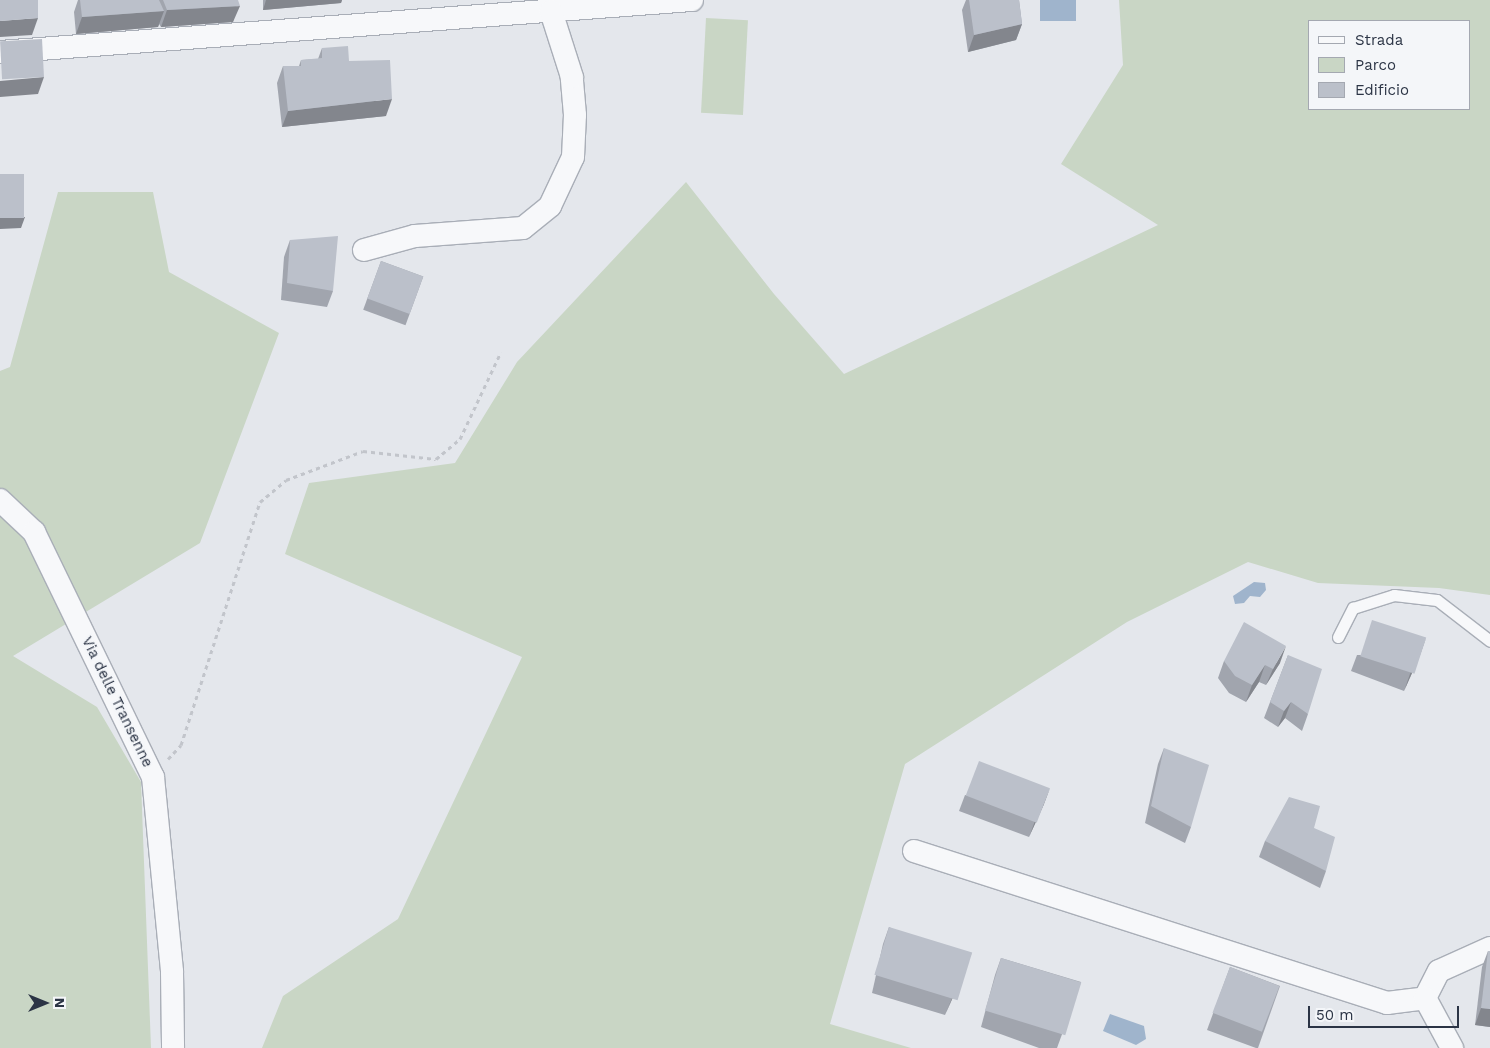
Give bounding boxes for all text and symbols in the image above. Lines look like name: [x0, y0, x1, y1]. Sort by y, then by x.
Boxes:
legend: [1308, 20, 1470, 110]
text: Strada: [1355, 31, 1403, 49]
text: Parco: [1355, 56, 1396, 74]
text: Edificio: [1355, 81, 1409, 99]
street label: Via delle Transenne: [77, 633, 157, 771]
north arrow: [20, 978, 70, 1028]
scale bar: [1310, 996, 1461, 1028]
text: N: [52, 998, 68, 1008]
text: 50 m: [1316, 1006, 1353, 1024]

